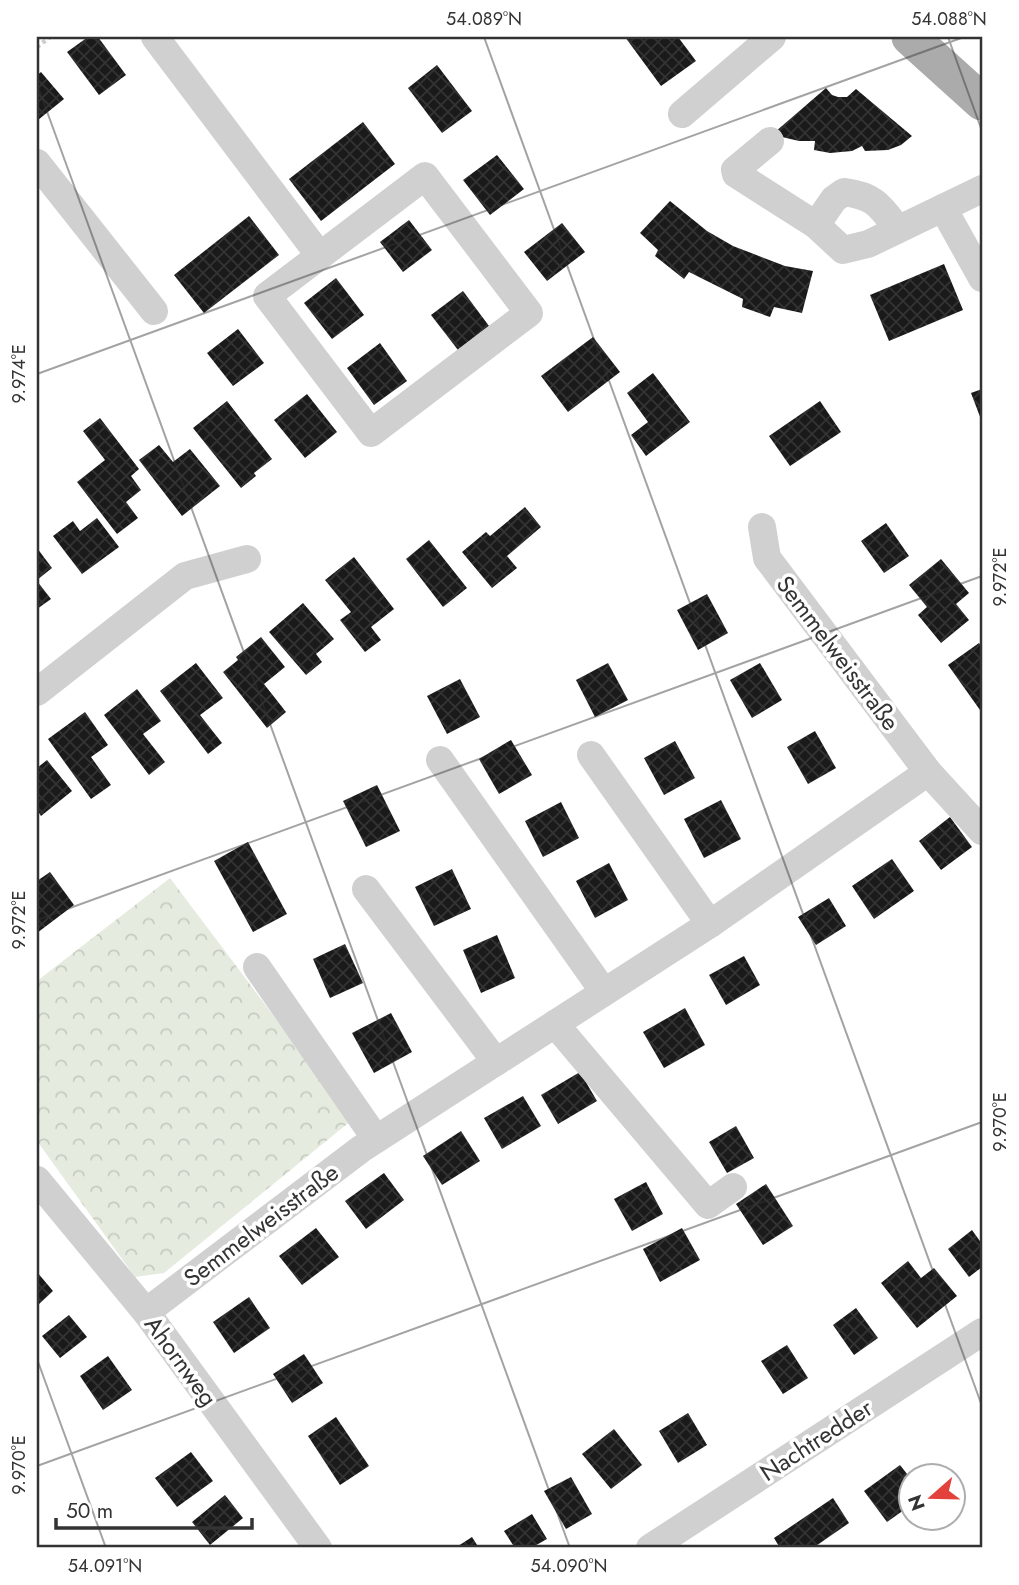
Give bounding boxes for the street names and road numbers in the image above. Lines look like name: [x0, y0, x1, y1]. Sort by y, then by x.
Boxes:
street label: Semmelweisstraße: [768, 568, 908, 738]
street label: Semmelweisstraße: [176, 1155, 346, 1295]
street label: Ahornweg: [136, 1309, 226, 1413]
street label: Nachtredder: [753, 1390, 880, 1490]

